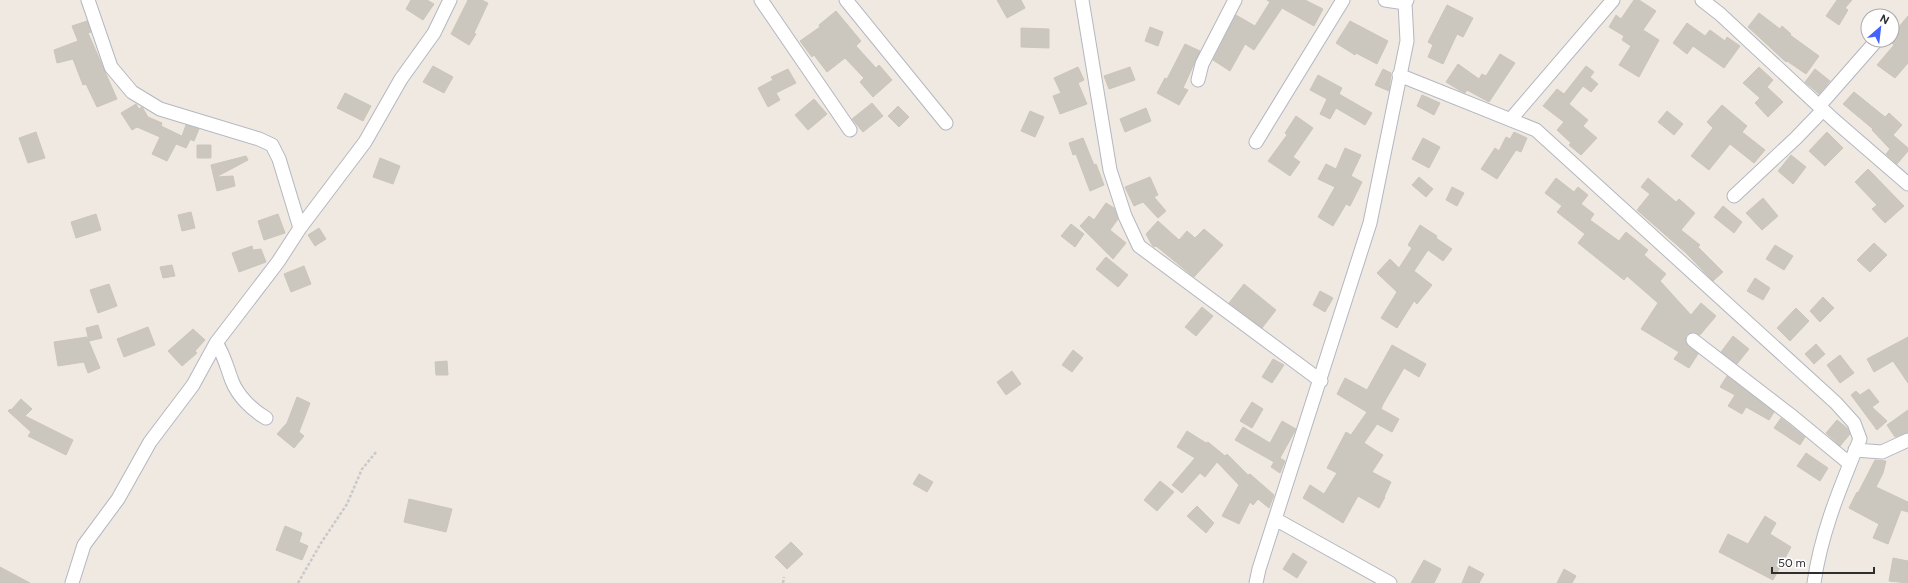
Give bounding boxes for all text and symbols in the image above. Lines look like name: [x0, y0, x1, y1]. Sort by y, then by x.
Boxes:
north arrow: [1860, 8, 1900, 48]
text: N: [1878, 12, 1891, 27]
scale bar: [1772, 549, 1874, 575]
text: 50 m: [1778, 556, 1806, 570]

